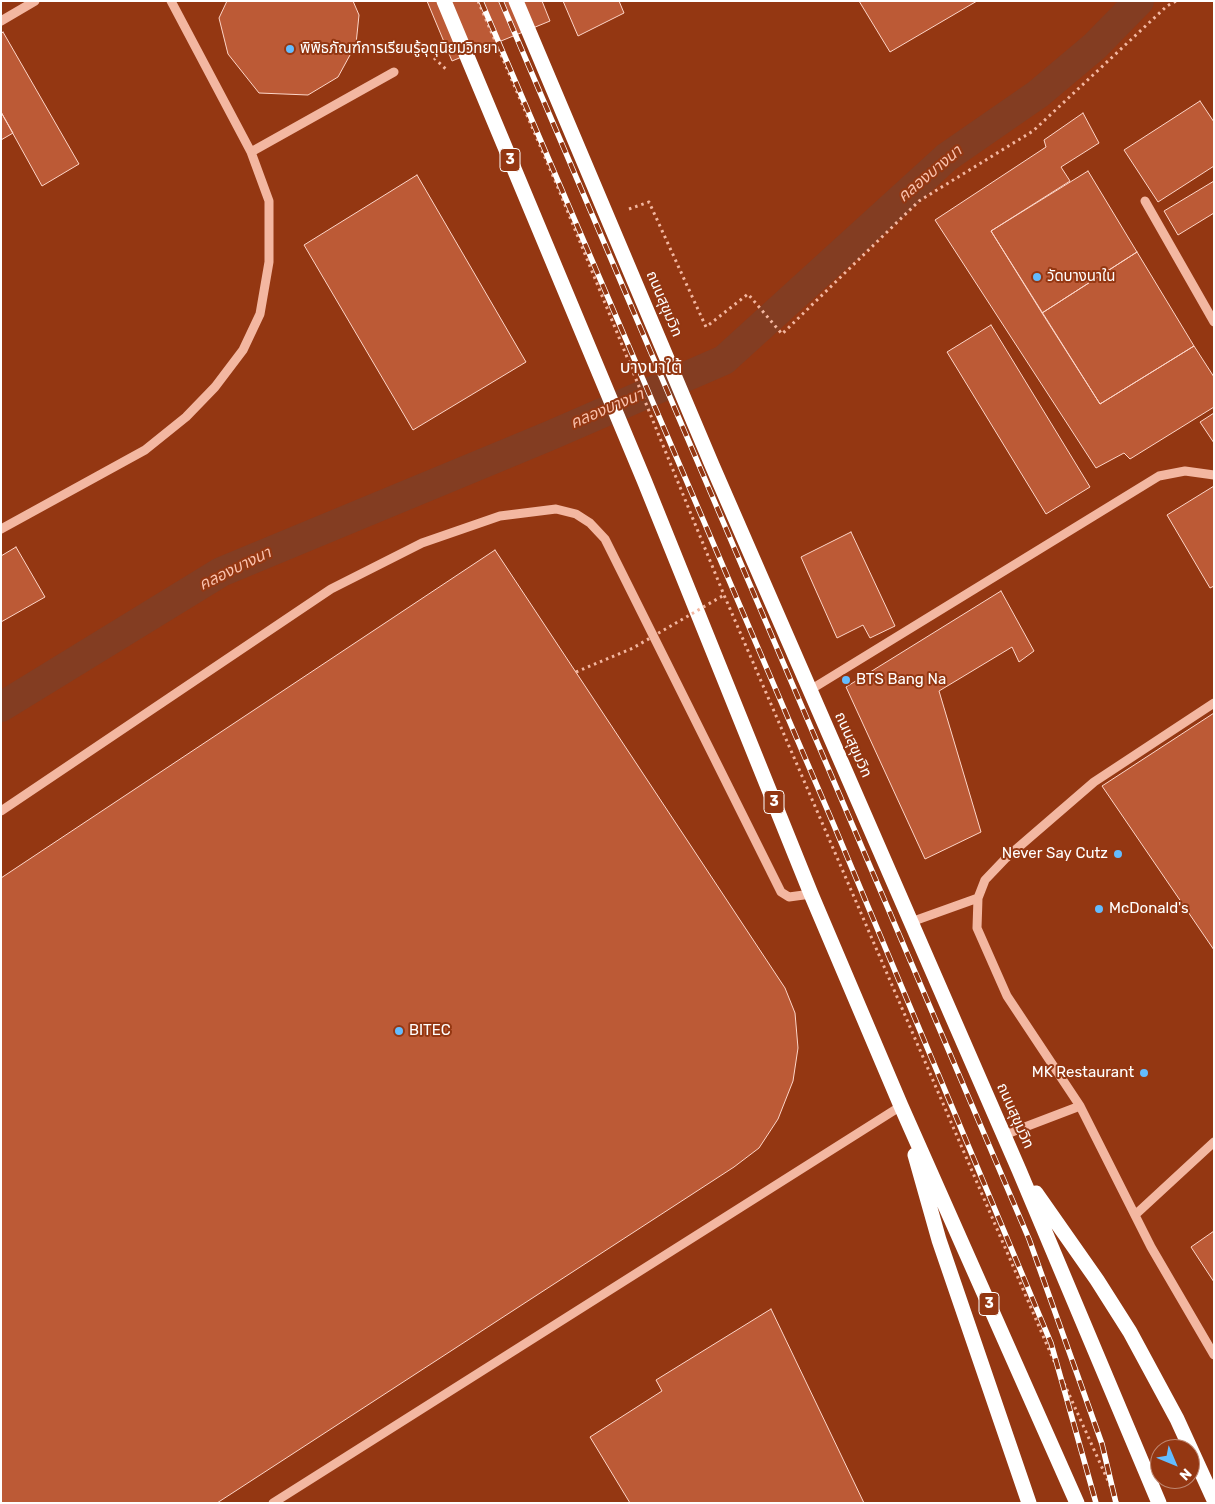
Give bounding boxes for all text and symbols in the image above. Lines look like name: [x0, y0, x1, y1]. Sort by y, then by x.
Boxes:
place label: พิพิธภัณฑ์การเรียนรู้อุตุนิยมวิทยา: [300, 40, 497, 58]
marker: พิพิธภัณฑ์การเรียนรู้อุตุนิยมวิทยา: [284, 43, 296, 55]
water label: คลองบางนา: [894, 142, 966, 206]
road number: 3: [500, 148, 520, 172]
street label: ถนนสุขุมวิท: [642, 268, 686, 340]
place label: วัดบางนาใน: [1047, 268, 1116, 286]
marker: วัดบางนาใน: [1031, 271, 1043, 283]
district label: บางนาใต้: [620, 357, 682, 379]
water label: คลองบางนา: [567, 385, 647, 433]
water label: คลองบางนา: [196, 543, 274, 595]
place label: BTS Bang Na: [856, 671, 946, 689]
marker: BTS Bang Na: [840, 674, 852, 686]
street label: ถนนสุขุมวิท: [831, 709, 875, 781]
road number: 3: [764, 790, 784, 814]
place label: Never Say Cutz: [1002, 845, 1108, 863]
marker: Never Say Cutz: [1112, 848, 1124, 860]
place label: McDonald's: [1109, 900, 1189, 918]
marker: McDonald's: [1093, 903, 1105, 915]
place label: BITEC: [409, 1022, 451, 1040]
marker: BITEC: [393, 1025, 405, 1037]
place label: MK Restaurant: [1032, 1064, 1134, 1082]
marker: MK Restaurant: [1138, 1067, 1150, 1079]
street label: ถนนสุขุมวิท: [993, 1080, 1037, 1152]
road number: 3: [979, 1292, 999, 1316]
north arrow: [1150, 1439, 1200, 1489]
text: N: [1176, 1465, 1195, 1484]

